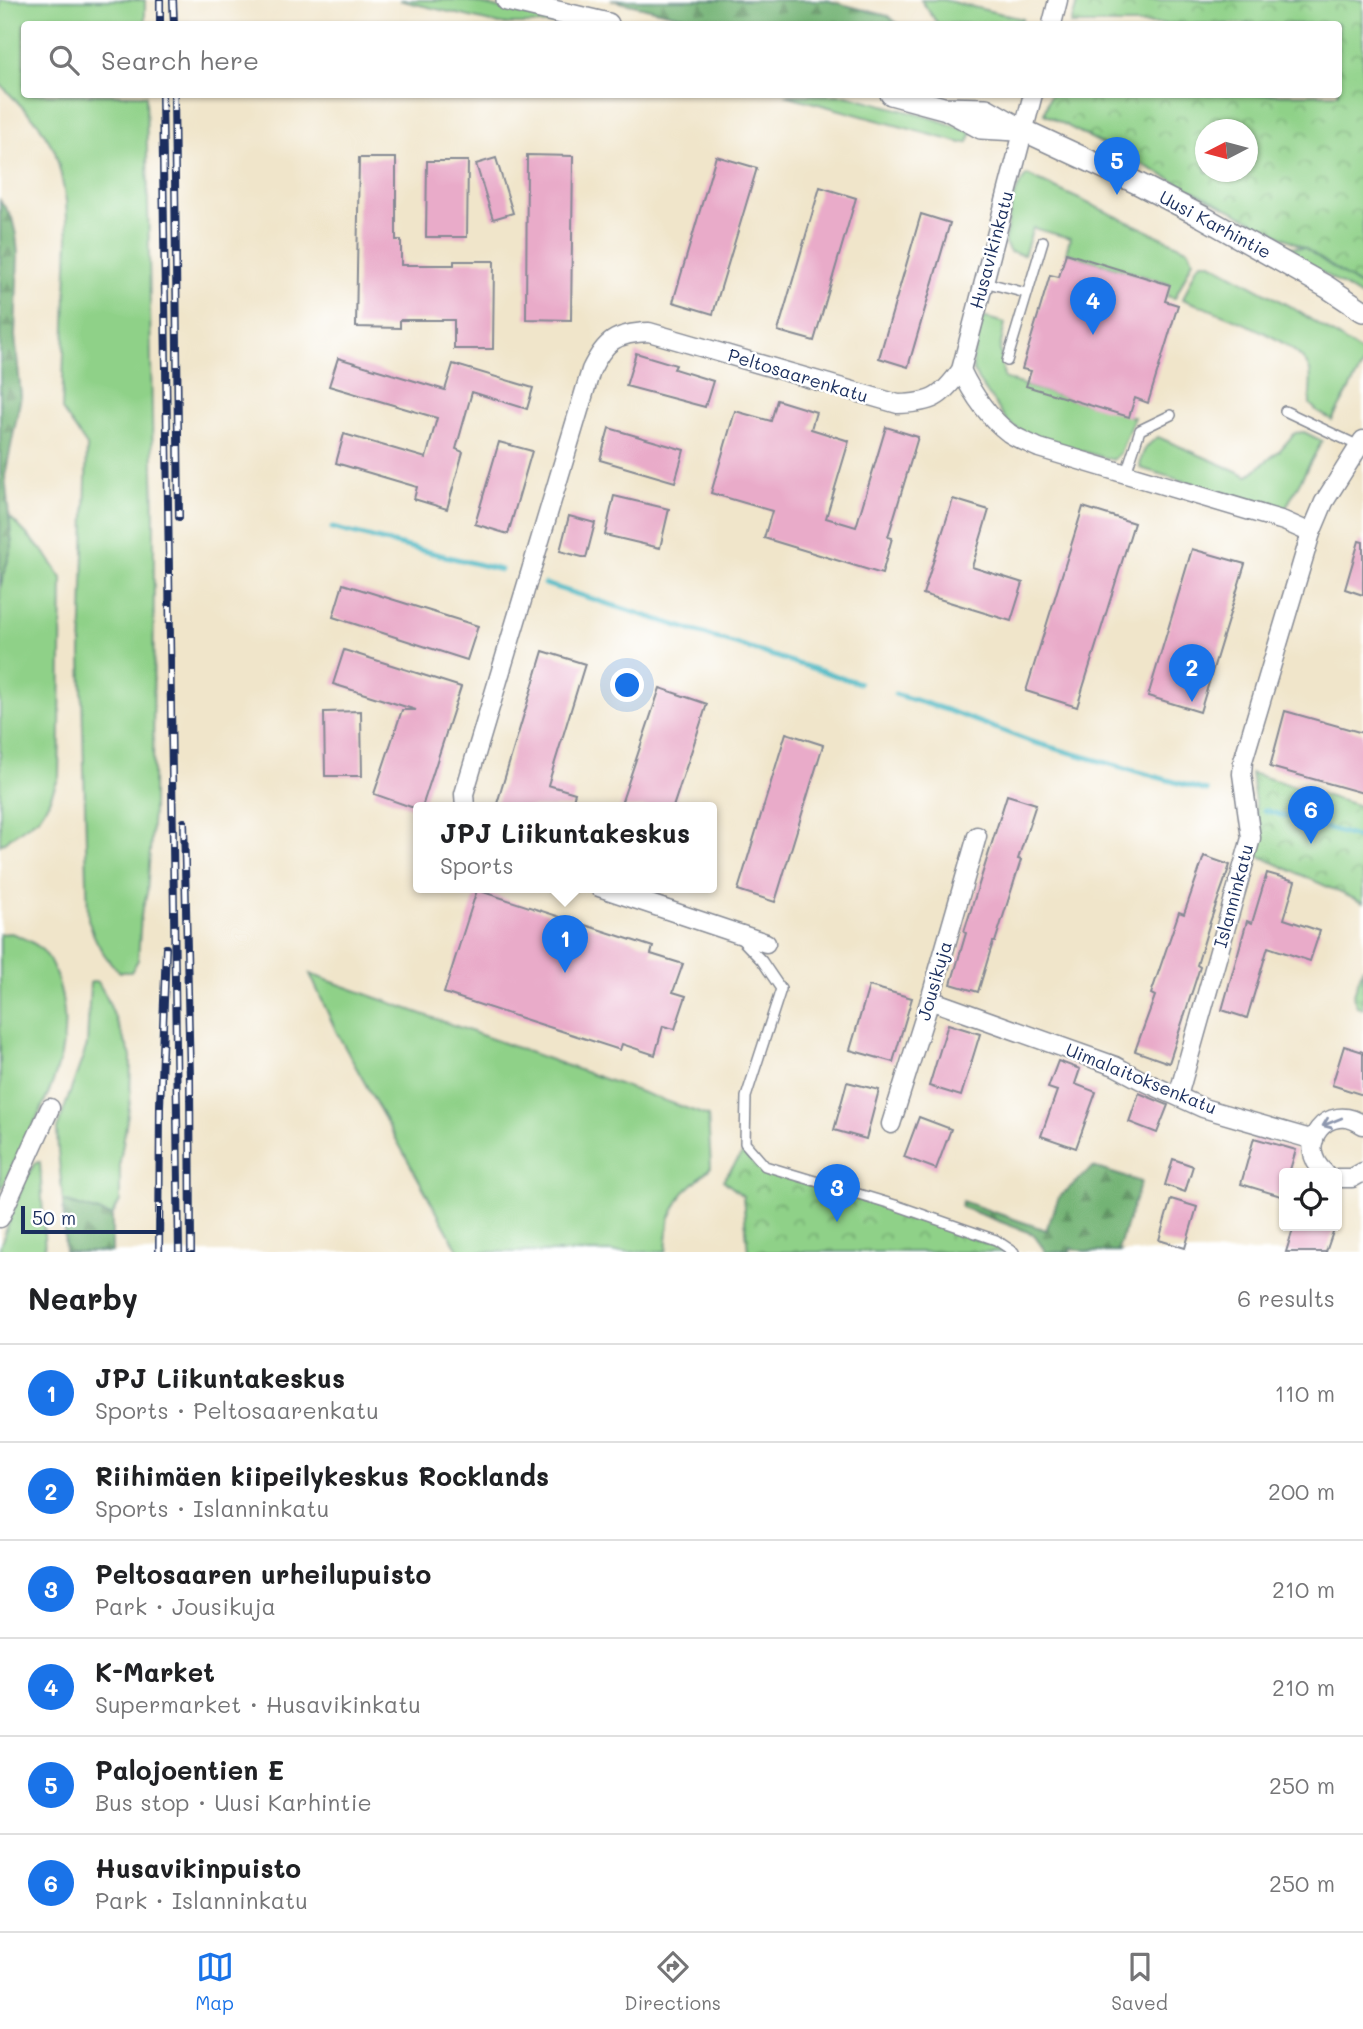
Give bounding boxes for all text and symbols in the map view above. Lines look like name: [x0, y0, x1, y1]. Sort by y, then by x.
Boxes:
search box: [21, 21, 1342, 98]
icon: search: [45, 41, 83, 79]
text: Search here: [101, 43, 259, 77]
north arrow: [1195, 119, 1258, 182]
pin: 5: [1094, 137, 1140, 195]
street label: Uusi Karhintie: [1155, 185, 1276, 264]
street label: Husavikinkatu: [964, 188, 1018, 311]
pin: 4: [1070, 277, 1116, 335]
street label: Peltosaarenkatu: [725, 342, 871, 408]
pin: 2: [1169, 644, 1215, 702]
your location: [610, 668, 644, 702]
pin: 6: [1288, 786, 1334, 844]
popup: [413, 802, 717, 893]
text: JPJ Liikuntakeskus: [440, 816, 690, 850]
street label: Islanninkatu: [1208, 841, 1258, 950]
text: Sports: [440, 850, 514, 880]
pin: 1: [542, 915, 588, 973]
street label: Jousikuja: [911, 938, 957, 1023]
street label: Uimalaitoksenkatu: [1062, 1037, 1220, 1119]
one-way arrow: [1322, 1117, 1343, 1129]
pin: 3: [814, 1164, 860, 1222]
map controls: [1279, 1168, 1342, 1231]
button: locate: [1279, 1168, 1342, 1231]
scale bar: [21, 1203, 161, 1235]
text: 50 m: [32, 1205, 76, 1230]
text: Nearby: [28, 1278, 138, 1318]
text: 6 results: [1237, 1283, 1335, 1313]
text: JPJ Liikuntakeskus: [95, 1361, 345, 1395]
text: 1: [46, 1378, 56, 1408]
text: 110 m: [1275, 1378, 1335, 1408]
text: Sports · Peltosaarenkatu: [95, 1395, 379, 1425]
text: Riihimäen kiipeilykeskus Rocklands: [95, 1459, 549, 1493]
text: 2: [45, 1476, 57, 1506]
text: 200 m: [1268, 1476, 1335, 1506]
text: Sports · Islanninkatu: [95, 1493, 329, 1523]
text: Peltosaaren urheilupuisto: [95, 1557, 431, 1591]
text: 3: [44, 1574, 58, 1604]
text: 210 m: [1272, 1574, 1335, 1604]
text: Park · Jousikuja: [95, 1591, 276, 1621]
text: K-Market: [95, 1655, 215, 1689]
text: 4: [44, 1672, 58, 1702]
text: 210 m: [1272, 1672, 1335, 1702]
text: Supermarket · Husavikinkatu: [95, 1689, 421, 1719]
text: Palojoentien E: [95, 1753, 284, 1787]
text: 5: [44, 1770, 58, 1800]
text: 250 m: [1269, 1770, 1335, 1800]
text: Bus stop · Uusi Karhintie: [95, 1787, 372, 1817]
text: Husavikinpuisto: [95, 1851, 301, 1885]
text: 6: [44, 1868, 58, 1898]
text: 250 m: [1269, 1868, 1335, 1898]
text: Park · Islanninkatu: [95, 1885, 308, 1915]
tab: Map: [195, 1948, 234, 2015]
tab: Directions: [624, 1948, 721, 2015]
tab: Saved: [1111, 1948, 1168, 2015]

